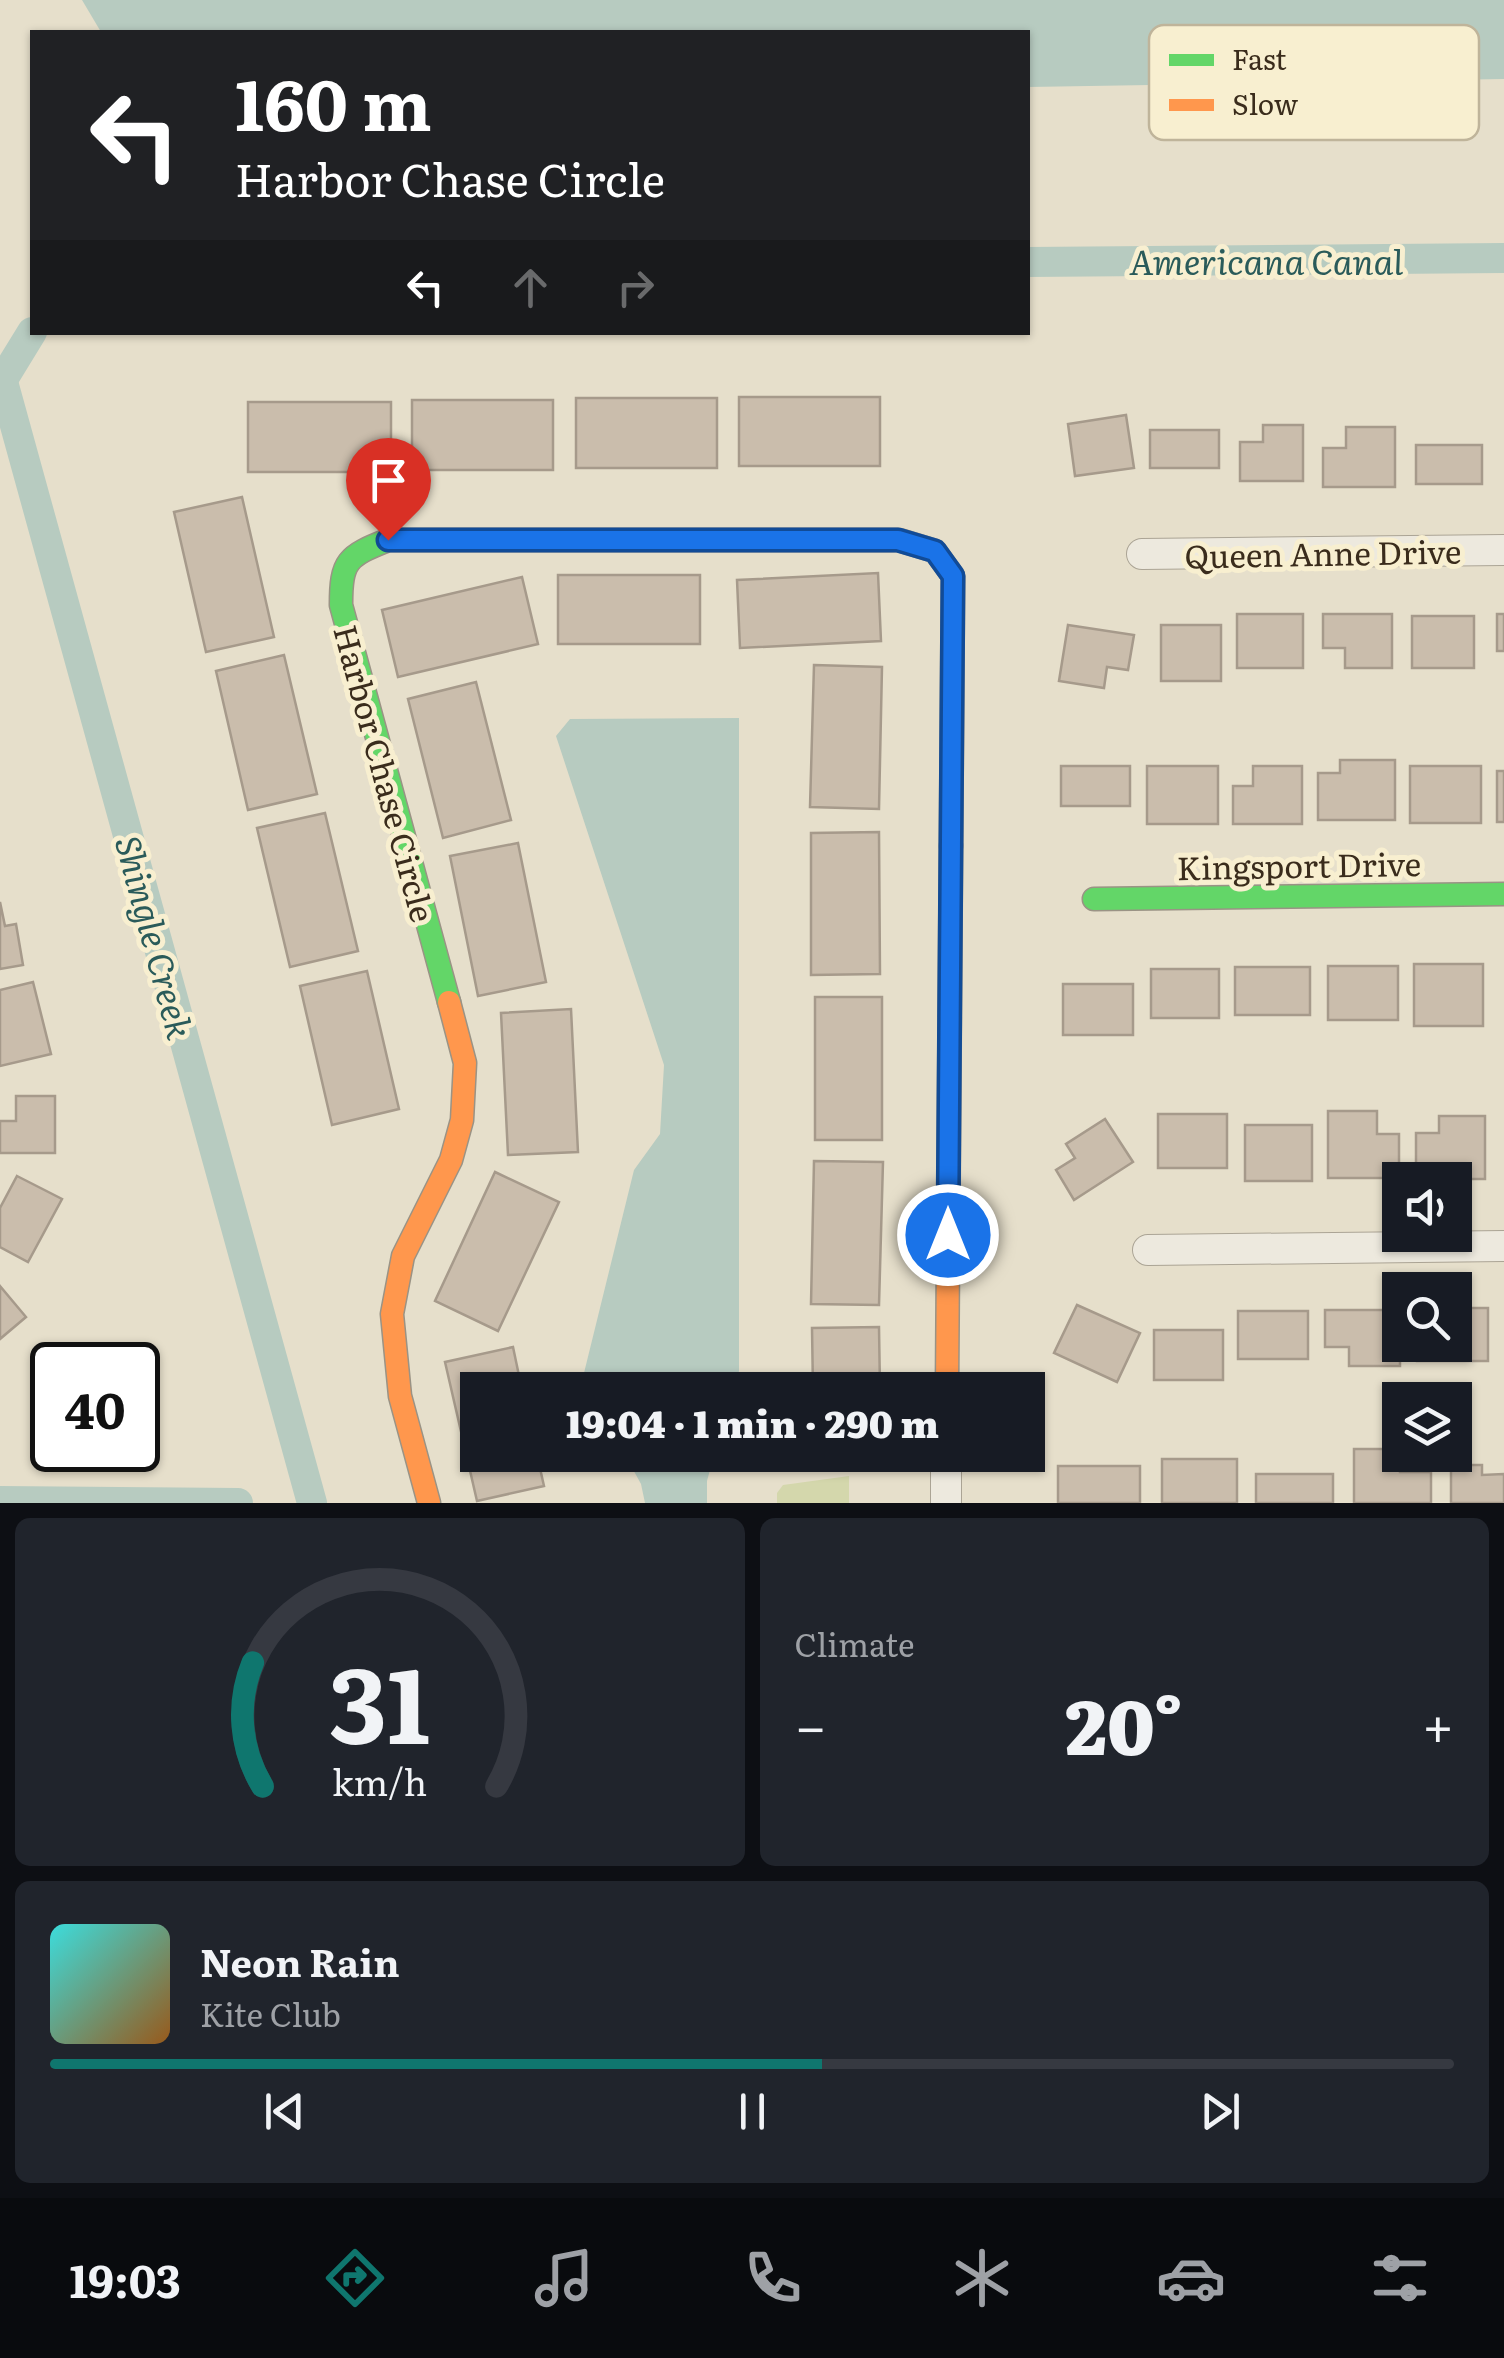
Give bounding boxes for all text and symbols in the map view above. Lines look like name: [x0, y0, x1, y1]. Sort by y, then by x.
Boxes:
legend: [1149, 25, 1479, 140]
text: Fast: [1232, 37, 1287, 79]
text: 160 m: [235, 49, 432, 153]
icon: left: [70, 70, 200, 200]
text: Slow: [1232, 82, 1298, 124]
text: Harbor Chase Circle: [235, 144, 665, 211]
water label: Americana Canal: [1129, 234, 1403, 286]
icon: left: [398, 260, 453, 315]
icon: ahead: [503, 260, 558, 315]
icon: right: [608, 260, 663, 315]
pin: [346, 438, 431, 541]
icon: arrive: [361, 453, 416, 508]
street label: Queen Anne Drive: [1184, 526, 1462, 578]
street label: Harbor Chase Circle: [323, 619, 449, 927]
water label: Shingle Creek: [104, 830, 208, 1044]
street label: Kingsport Drive: [1176, 838, 1422, 890]
map controls: [1382, 1162, 1472, 1472]
button: sound: [1382, 1162, 1472, 1252]
position arrow: [896, 1183, 1000, 1287]
button: search: [1382, 1272, 1472, 1362]
speed limit sign: 40: [30, 1342, 160, 1472]
button: layers: [1382, 1382, 1472, 1472]
text: 19:04 · 1 min · 290 m: [566, 1393, 939, 1450]
text: Climate: [795, 1619, 915, 1667]
text: 31: [329, 1622, 430, 1776]
text: 20°: [1065, 1667, 1183, 1778]
text: −: [795, 1682, 827, 1764]
text: +: [1422, 1682, 1454, 1764]
text: km/h: [332, 1754, 427, 1807]
text: Neon Rain: [200, 1932, 400, 1989]
text: Kite Club: [200, 1989, 341, 2037]
icon: previous: [257, 2084, 312, 2139]
icon: pause: [725, 2084, 780, 2139]
icon: next: [1193, 2084, 1248, 2139]
icon: directions: [320, 2243, 390, 2313]
icon: music: [529, 2243, 599, 2313]
icon: phone: [738, 2243, 808, 2313]
icon: climate: [947, 2243, 1017, 2313]
icon: car: [1156, 2243, 1226, 2313]
icon: filters: [1365, 2243, 1435, 2313]
text: 19:03: [69, 2245, 181, 2312]

